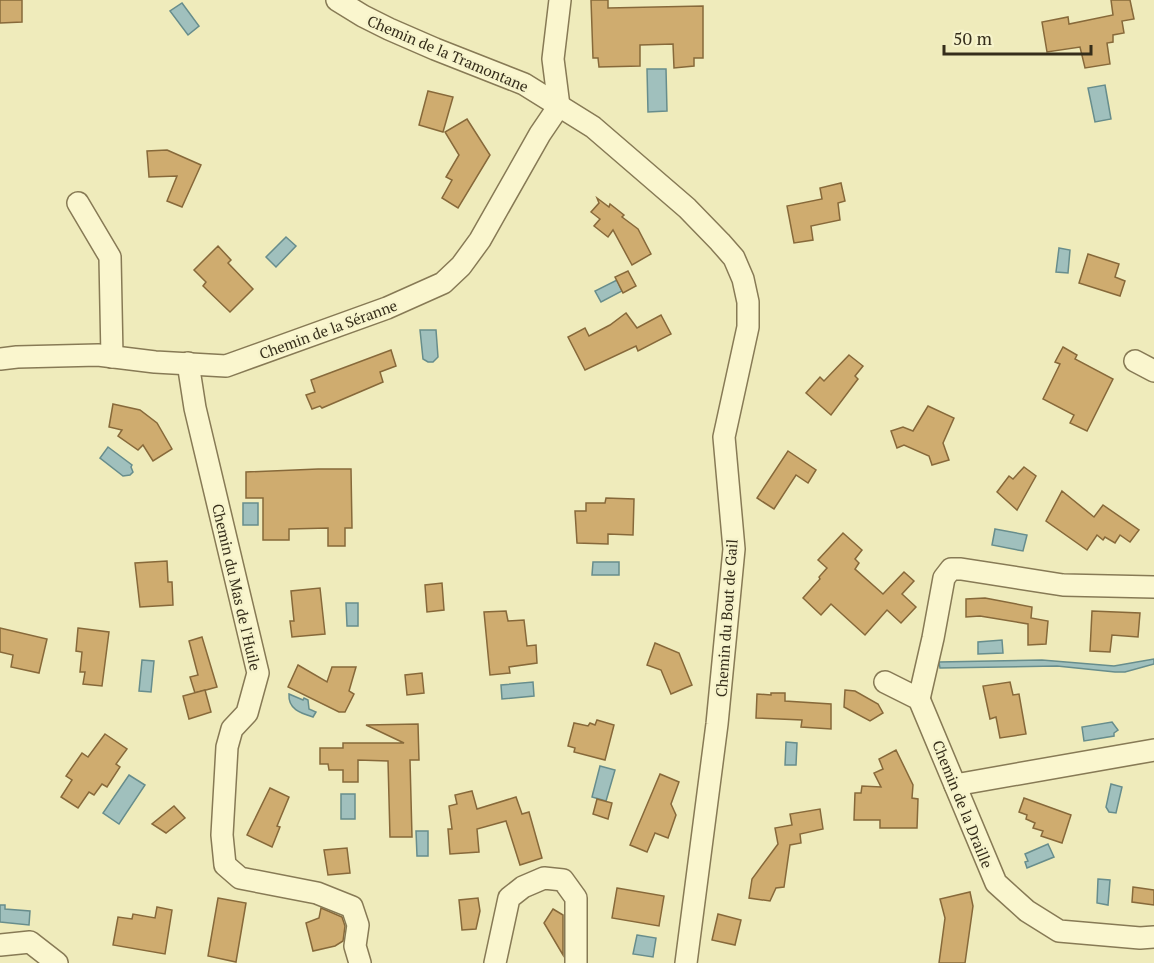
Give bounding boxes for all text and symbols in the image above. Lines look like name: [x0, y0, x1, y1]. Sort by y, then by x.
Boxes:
street label: Chemin de la Tramontane: [364, 10, 532, 96]
scale bar: [944, 18, 1091, 56]
text: 50 m: [953, 26, 993, 50]
street label: Chemin de la Séranne: [256, 295, 400, 363]
street label: Chemin du Mas de l'Huile: [208, 502, 266, 672]
street label: Chemin du Bout de Gail: [710, 538, 742, 698]
street label: Chemin de la Draille: [928, 737, 998, 871]

